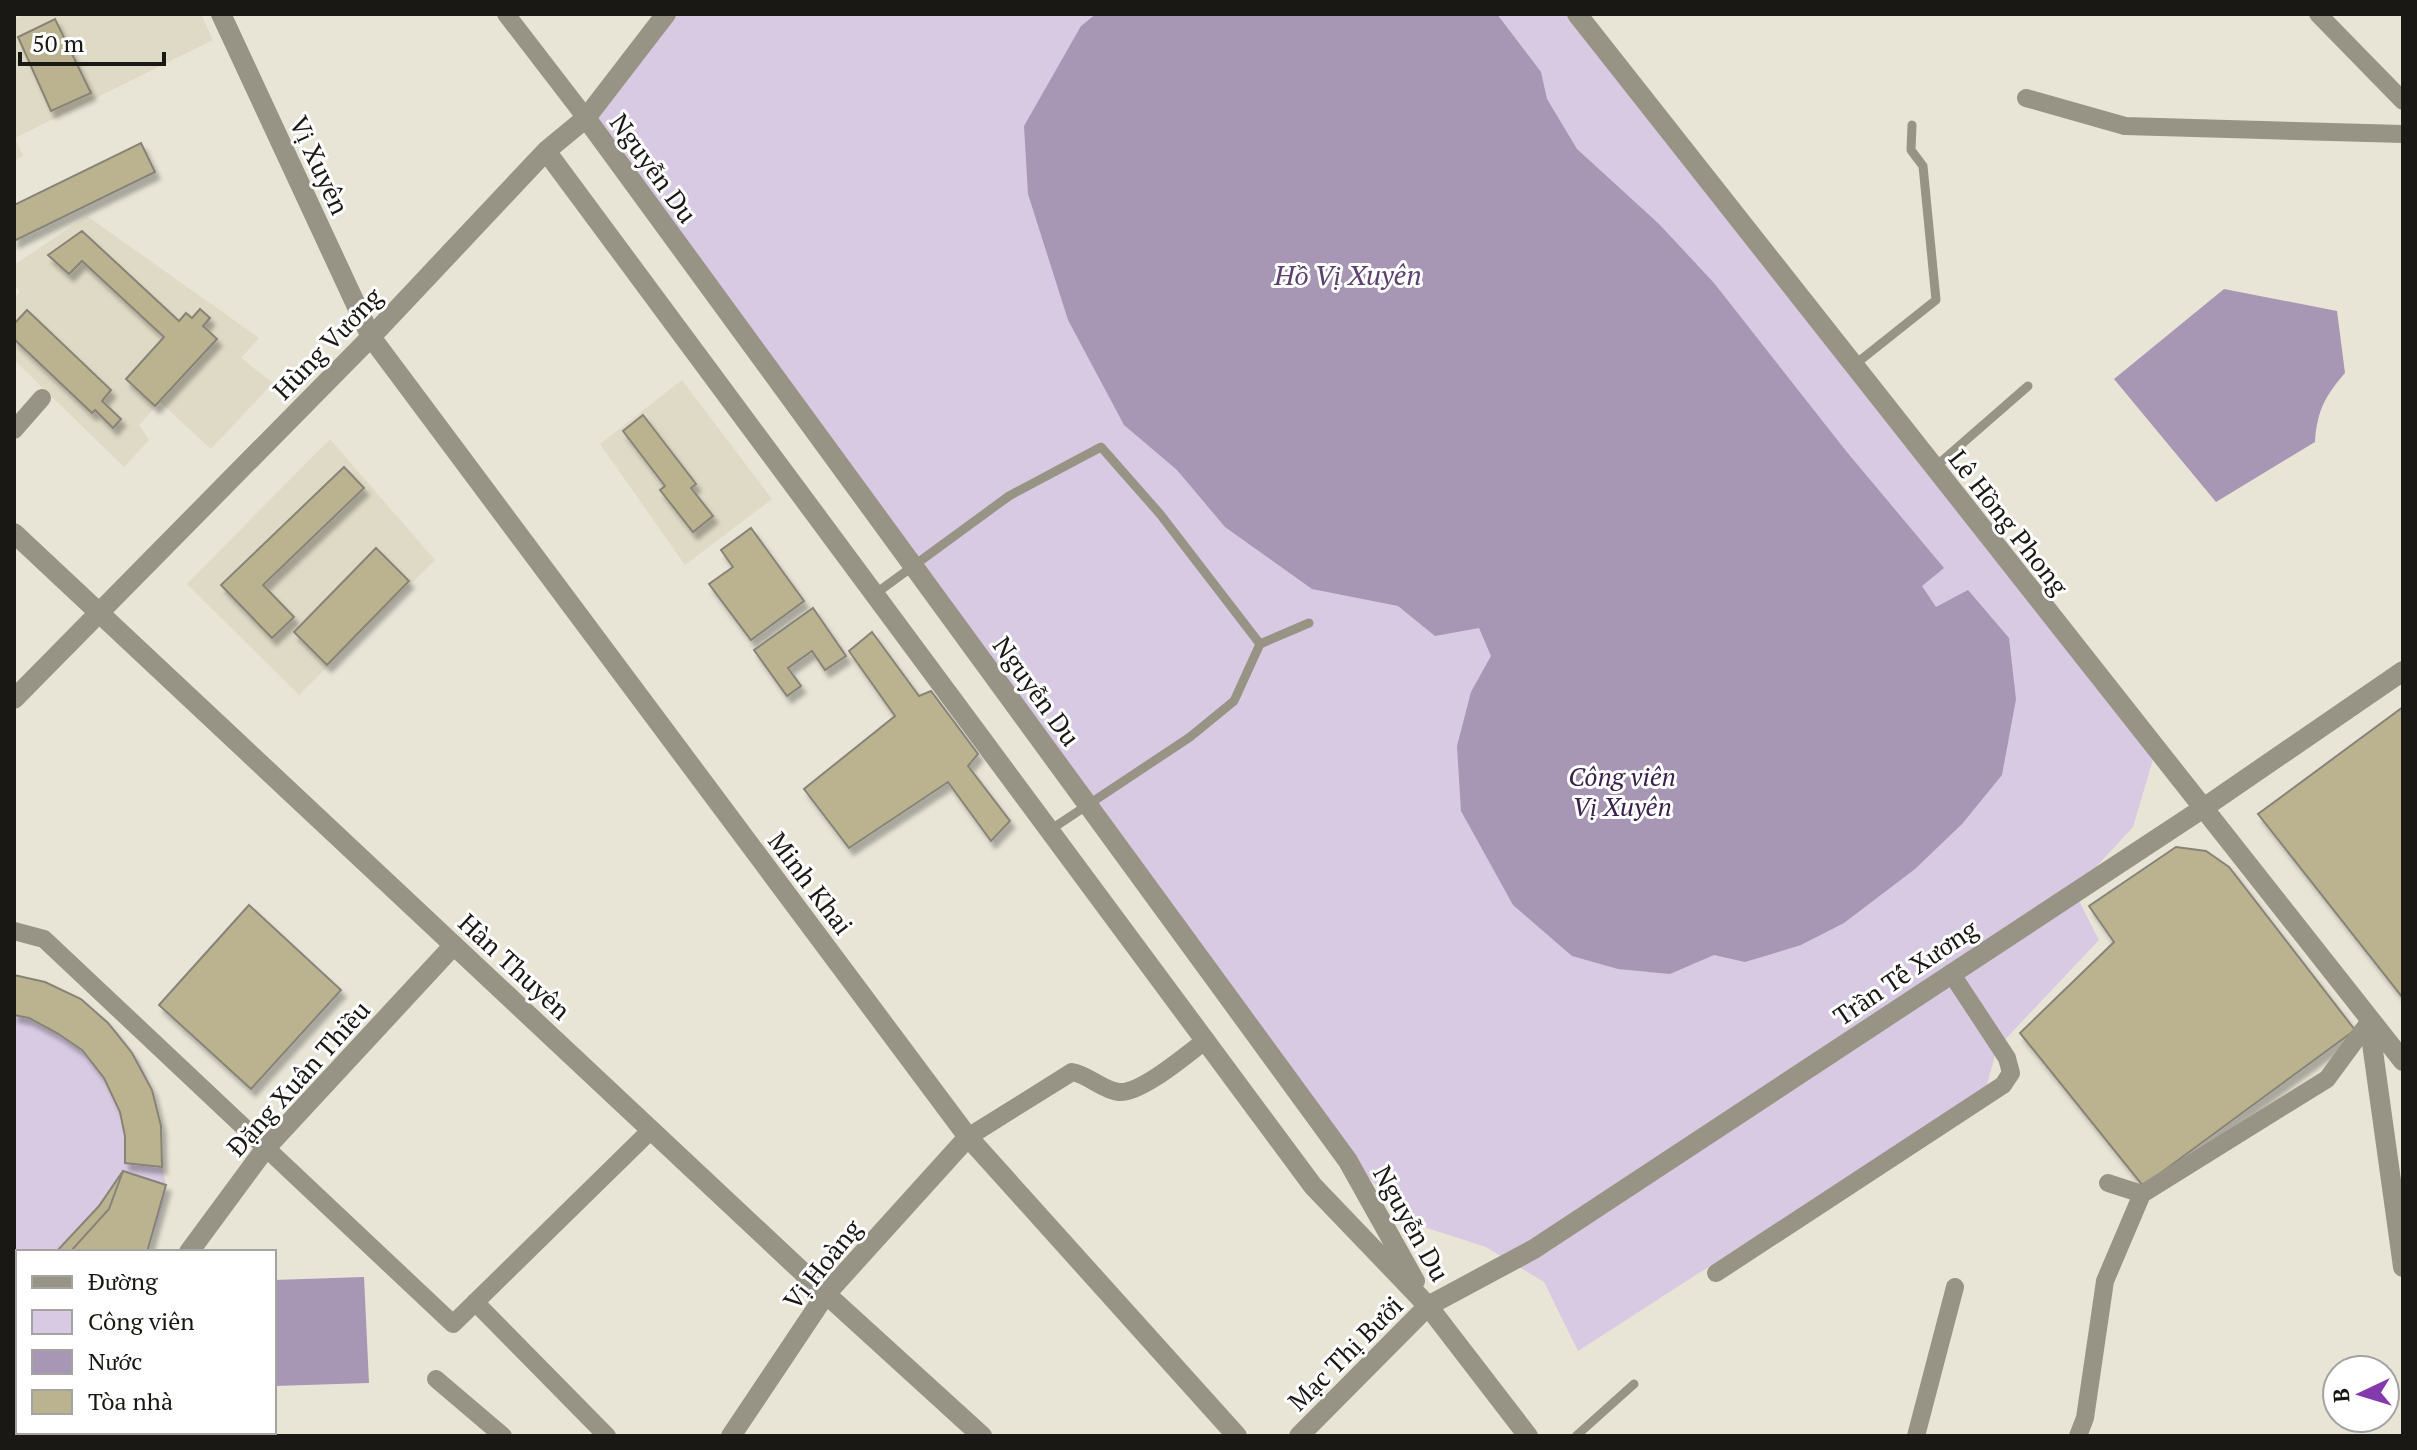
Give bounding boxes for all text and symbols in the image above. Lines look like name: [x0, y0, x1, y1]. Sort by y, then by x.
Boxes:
scale bar: [20, 16, 164, 66]
text: 50 m: [32, 27, 84, 59]
street label: Nguyễn Du: [603, 106, 705, 230]
street label: Vị Xuyên: [282, 110, 358, 220]
water label: Hồ Vị Xuyên: [1273, 256, 1422, 293]
street label: Hùng Vương: [265, 279, 389, 406]
street label: Lê Hồng Phong: [1942, 442, 2077, 602]
street label: Nguyễn Du: [986, 629, 1088, 753]
park label: Công viên Vị Xuyên: [1568, 759, 1676, 823]
street label: Minh Khai: [761, 825, 861, 941]
street label: Hàn Thuyên: [452, 905, 578, 1027]
street label: Trần Tế Xương: [1826, 911, 1984, 1033]
street label: Đặng Xuân Thiều: [219, 993, 377, 1163]
street label: Nguyễn Du: [1366, 1159, 1458, 1287]
street label: Vị Hoàng: [775, 1212, 869, 1316]
legend: [16, 1250, 276, 1434]
text: Đường: [88, 1265, 158, 1297]
street label: Mạc Thị Bưởi: [1280, 1288, 1410, 1418]
text: Công viên: [88, 1305, 195, 1337]
text: Nước: [88, 1345, 142, 1377]
north arrow: [2321, 1354, 2401, 1434]
text: Tòa nhà: [88, 1385, 173, 1417]
text: B: [2326, 1387, 2356, 1404]

